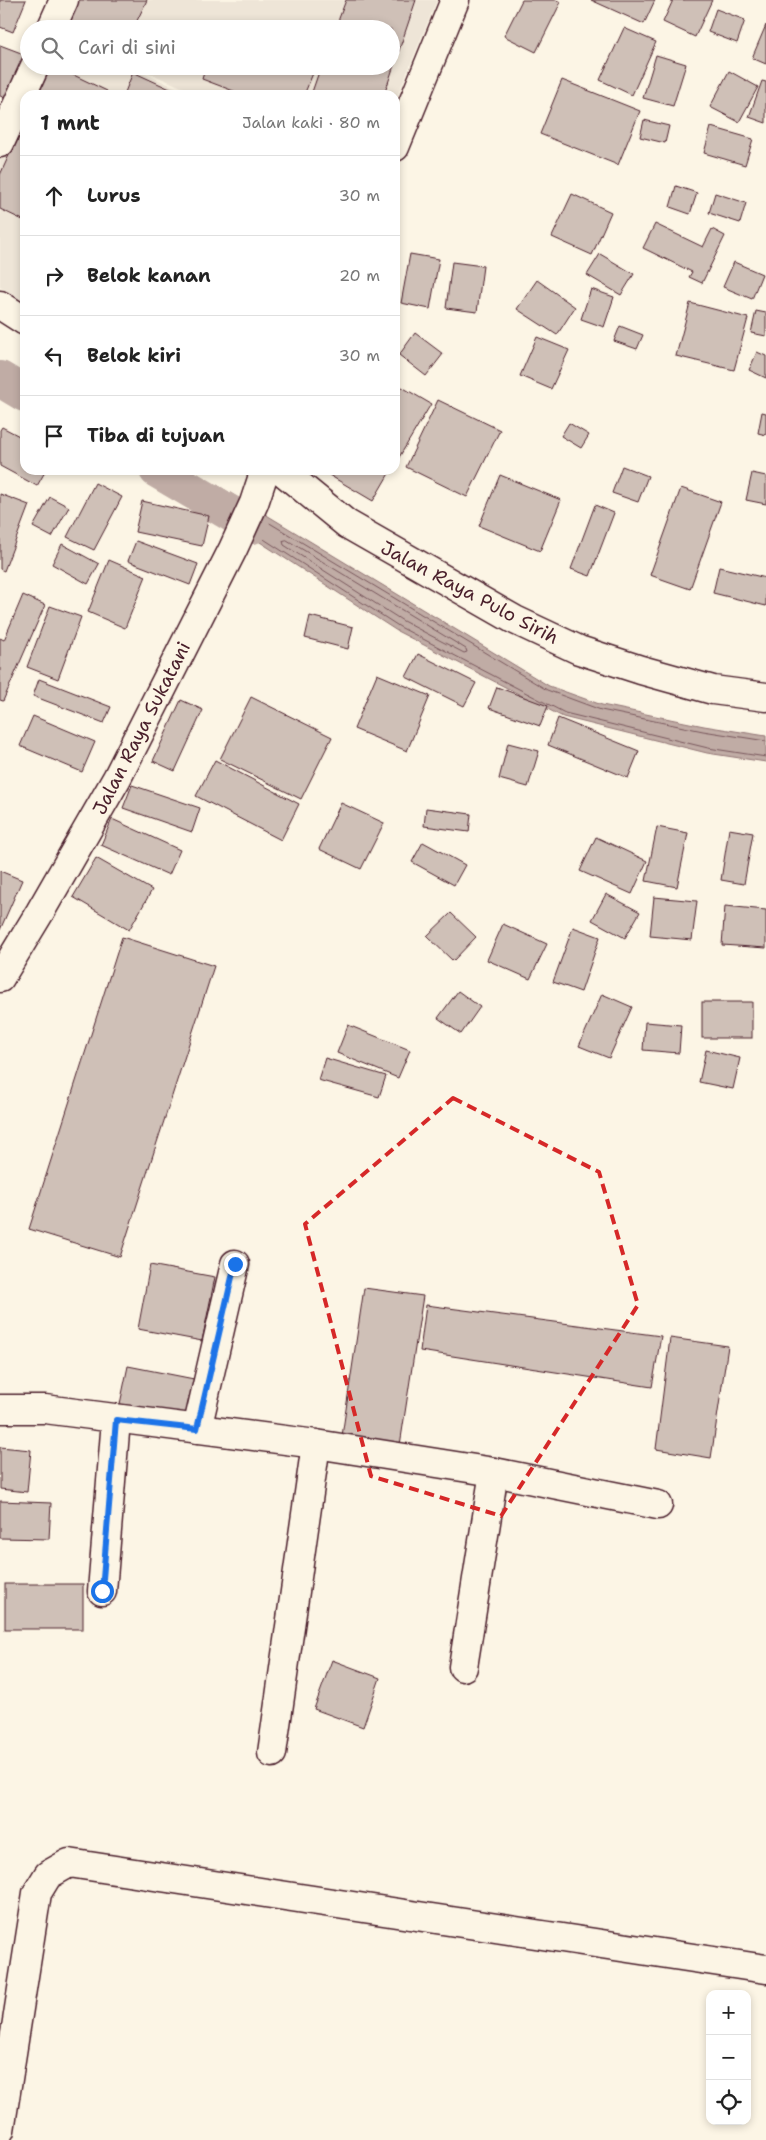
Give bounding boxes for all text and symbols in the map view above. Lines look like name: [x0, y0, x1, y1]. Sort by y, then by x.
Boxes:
search box: [20, 20, 400, 75]
icon: search: [38, 34, 66, 62]
text: Cari di sini: [78, 35, 176, 60]
text: 1 mnt: [40, 109, 100, 137]
text: Jalan kaki · 80 m: [242, 112, 380, 133]
icon: ahead: [40, 182, 68, 210]
text: Lurus: [87, 183, 141, 208]
text: 30 m: [339, 185, 380, 206]
icon: right: [40, 262, 68, 290]
text: Belok kanan: [87, 263, 211, 288]
text: 20 m: [339, 265, 380, 286]
icon: left: [40, 342, 68, 370]
text: Belok kiri: [87, 343, 181, 368]
text: 30 m: [339, 345, 380, 366]
icon: arrive: [40, 422, 68, 450]
text: Tiba di tujuan: [87, 423, 225, 448]
street label: Jalan Raya Pulo Sirih: [376, 535, 563, 650]
street label: Jalan Raya Sukatani: [87, 637, 196, 819]
route end: [224, 1253, 247, 1276]
route start: [91, 1580, 114, 1603]
map controls: [706, 1990, 751, 2125]
button: +: [706, 1990, 751, 2035]
button: −: [706, 2035, 751, 2080]
button: locate: [706, 2080, 751, 2125]

